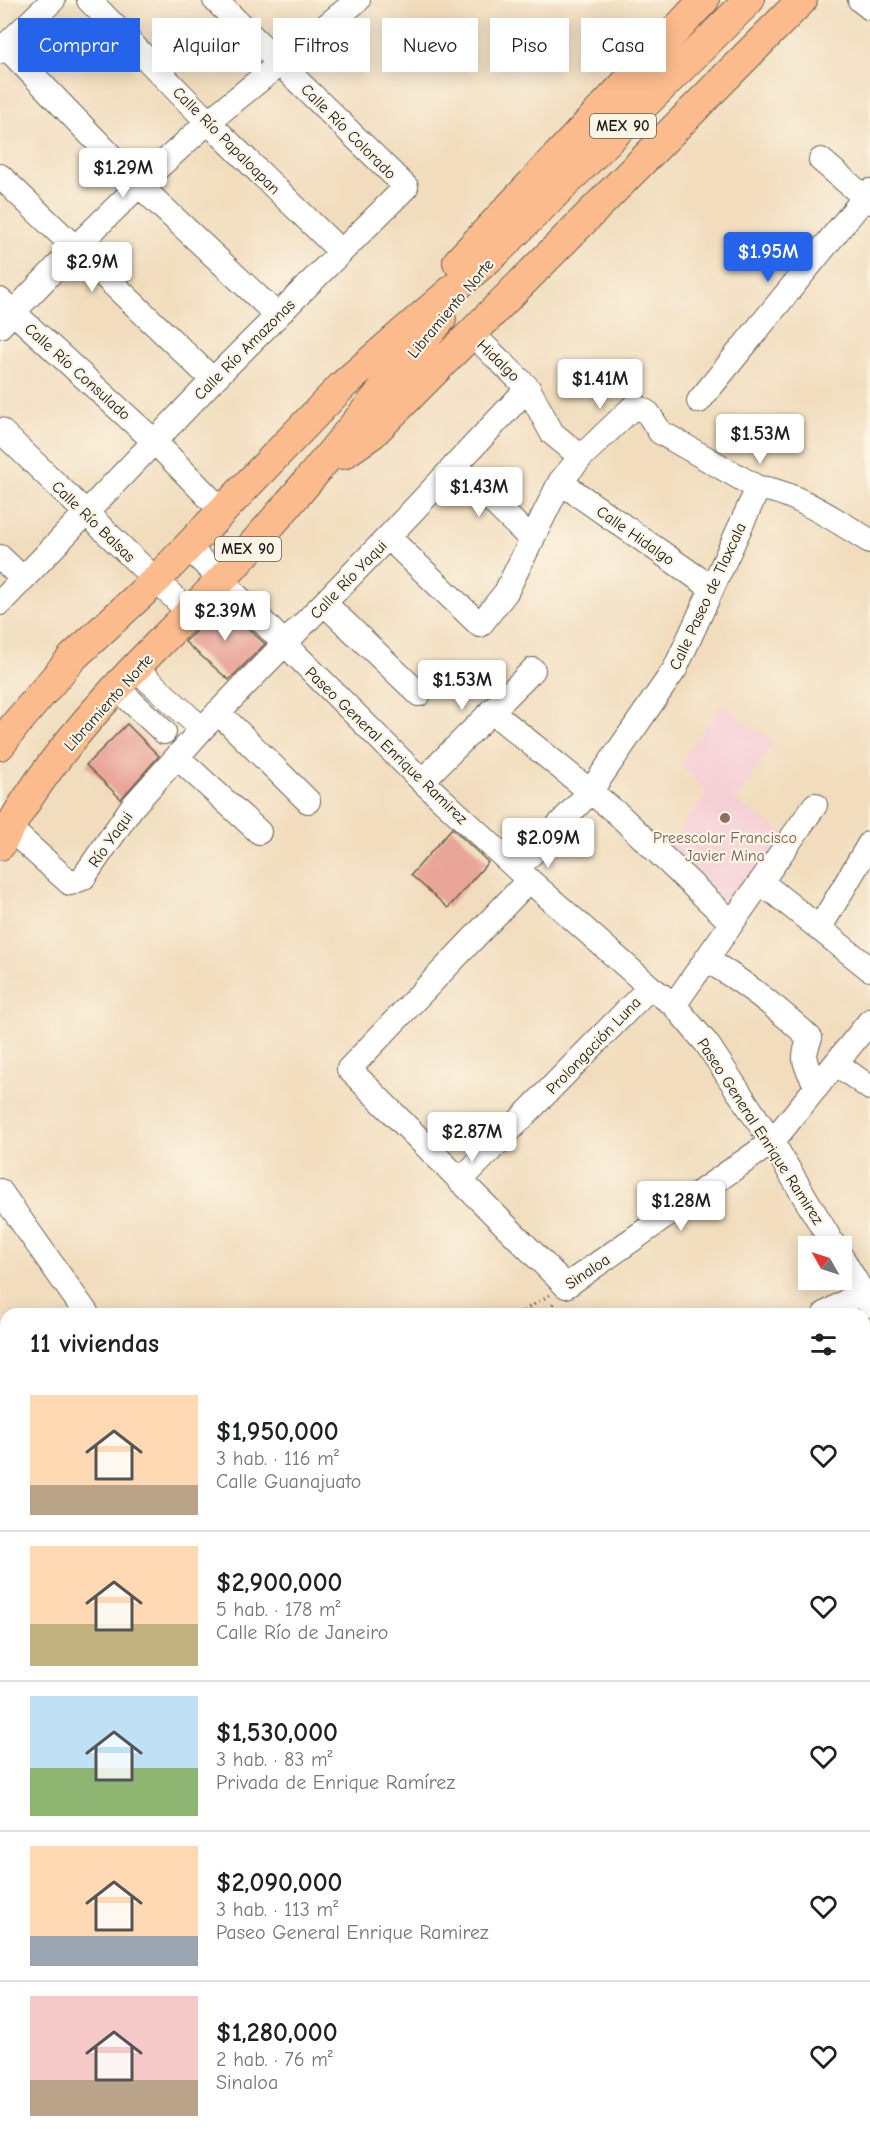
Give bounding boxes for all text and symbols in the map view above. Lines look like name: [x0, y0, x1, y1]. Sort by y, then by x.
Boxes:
chip: Comprar: [18, 18, 140, 72]
chip: Alquilar: [152, 18, 261, 72]
chip: Filtros: [273, 18, 370, 72]
chip: Nuevo: [382, 18, 478, 72]
chip: Piso: [490, 18, 569, 72]
chip: Casa: [581, 18, 666, 72]
street label: Calle Río Colorado: [297, 80, 400, 183]
street label: Calle Río Papaloapan: [169, 83, 284, 198]
road number: MEX 90: [590, 114, 656, 138]
pin: $1.29M: [74, 148, 172, 199]
text: $1.29M: [93, 156, 153, 179]
pin: $1.95M: [719, 232, 817, 283]
text: $1.95M: [738, 240, 798, 263]
pin: $2.9M: [50, 242, 134, 293]
text: $2.9M: [66, 250, 118, 273]
street label: Libramiento Norte: [404, 256, 497, 362]
street label: Calle Río Amazonas: [191, 295, 299, 404]
street label: Calle Río Consulado: [21, 320, 134, 424]
street label: Hidalgo: [473, 336, 523, 385]
pin: $1.41M: [551, 359, 649, 410]
text: $1.41M: [572, 367, 628, 390]
pin: $1.53M: [711, 414, 809, 465]
text: $1.53M: [730, 422, 790, 445]
pin: $1.43M: [430, 467, 528, 518]
text: $1.43M: [450, 475, 508, 498]
street label: Calle Río Balsas: [48, 478, 139, 566]
street label: Calle Hidalgo: [593, 502, 678, 569]
street label: Calle Paseo de Tlaxcala: [666, 520, 750, 673]
road number: MEX 90: [215, 537, 281, 561]
street label: Calle Río Yaqui: [307, 537, 391, 623]
pin: $2.39M: [176, 591, 274, 642]
text: $2.39M: [194, 599, 256, 622]
street label: Libramiento Norte: [61, 651, 157, 755]
pin: $1.53M: [413, 660, 511, 711]
street label: Paseo General Enrique Ramirez: [302, 663, 471, 828]
text: $1.53M: [432, 668, 492, 691]
street label: Río Yaqui: [85, 808, 137, 871]
marker: Preescolar Francisco Javier Mina: [718, 811, 732, 825]
pin: $2.09M: [499, 818, 597, 869]
text: $2.09M: [516, 826, 580, 849]
place label: Preescolar Francisco Javier Mina: [653, 829, 797, 865]
street label: Prolongación Luna: [543, 993, 645, 1098]
street label: Paseo General Enrique Ramirez: [693, 1035, 827, 1228]
pin: $2.87M: [423, 1112, 521, 1163]
text: $2.87M: [442, 1120, 502, 1143]
pin: $1.28M: [632, 1181, 730, 1232]
text: $1.28M: [651, 1189, 711, 1212]
north arrow: [798, 1236, 852, 1290]
map controls: [798, 1236, 852, 1290]
street label: Sinaloa: [562, 1250, 613, 1293]
icon: filters: [807, 1328, 840, 1361]
text: 11 viviendas: [30, 1329, 159, 1359]
text: $1,950,000: [216, 1417, 339, 1447]
icon: home: [78, 1419, 150, 1491]
icon: heart: [807, 1439, 840, 1472]
text: 3 hab. · 116 m²: [216, 1447, 339, 1470]
text: Calle Guanajuato: [216, 1470, 361, 1493]
text: $2,900,000: [216, 1568, 343, 1598]
icon: home: [78, 1570, 150, 1642]
icon: heart: [807, 1590, 840, 1623]
text: 5 hab. · 178 m²: [216, 1598, 340, 1621]
text: Calle Río de Janeiro: [216, 1621, 388, 1644]
text: $1,530,000: [216, 1718, 338, 1748]
icon: home: [78, 1720, 150, 1792]
icon: heart: [807, 1740, 840, 1773]
text: 3 hab. · 83 m²: [216, 1748, 333, 1771]
text: Privada de Enrique Ramírez: [216, 1771, 455, 1794]
text: $2,090,000: [216, 1868, 343, 1898]
icon: home: [78, 1870, 150, 1942]
icon: heart: [807, 1890, 840, 1923]
text: 3 hab. · 113 m²: [216, 1898, 338, 1921]
text: Paseo General Enrique Ramirez: [216, 1921, 489, 1944]
text: $1,280,000: [216, 2018, 338, 2048]
icon: home: [78, 2020, 150, 2092]
icon: heart: [807, 2040, 840, 2073]
text: 2 hab. · 76 m²: [216, 2048, 333, 2071]
text: Sinaloa: [216, 2071, 278, 2094]

